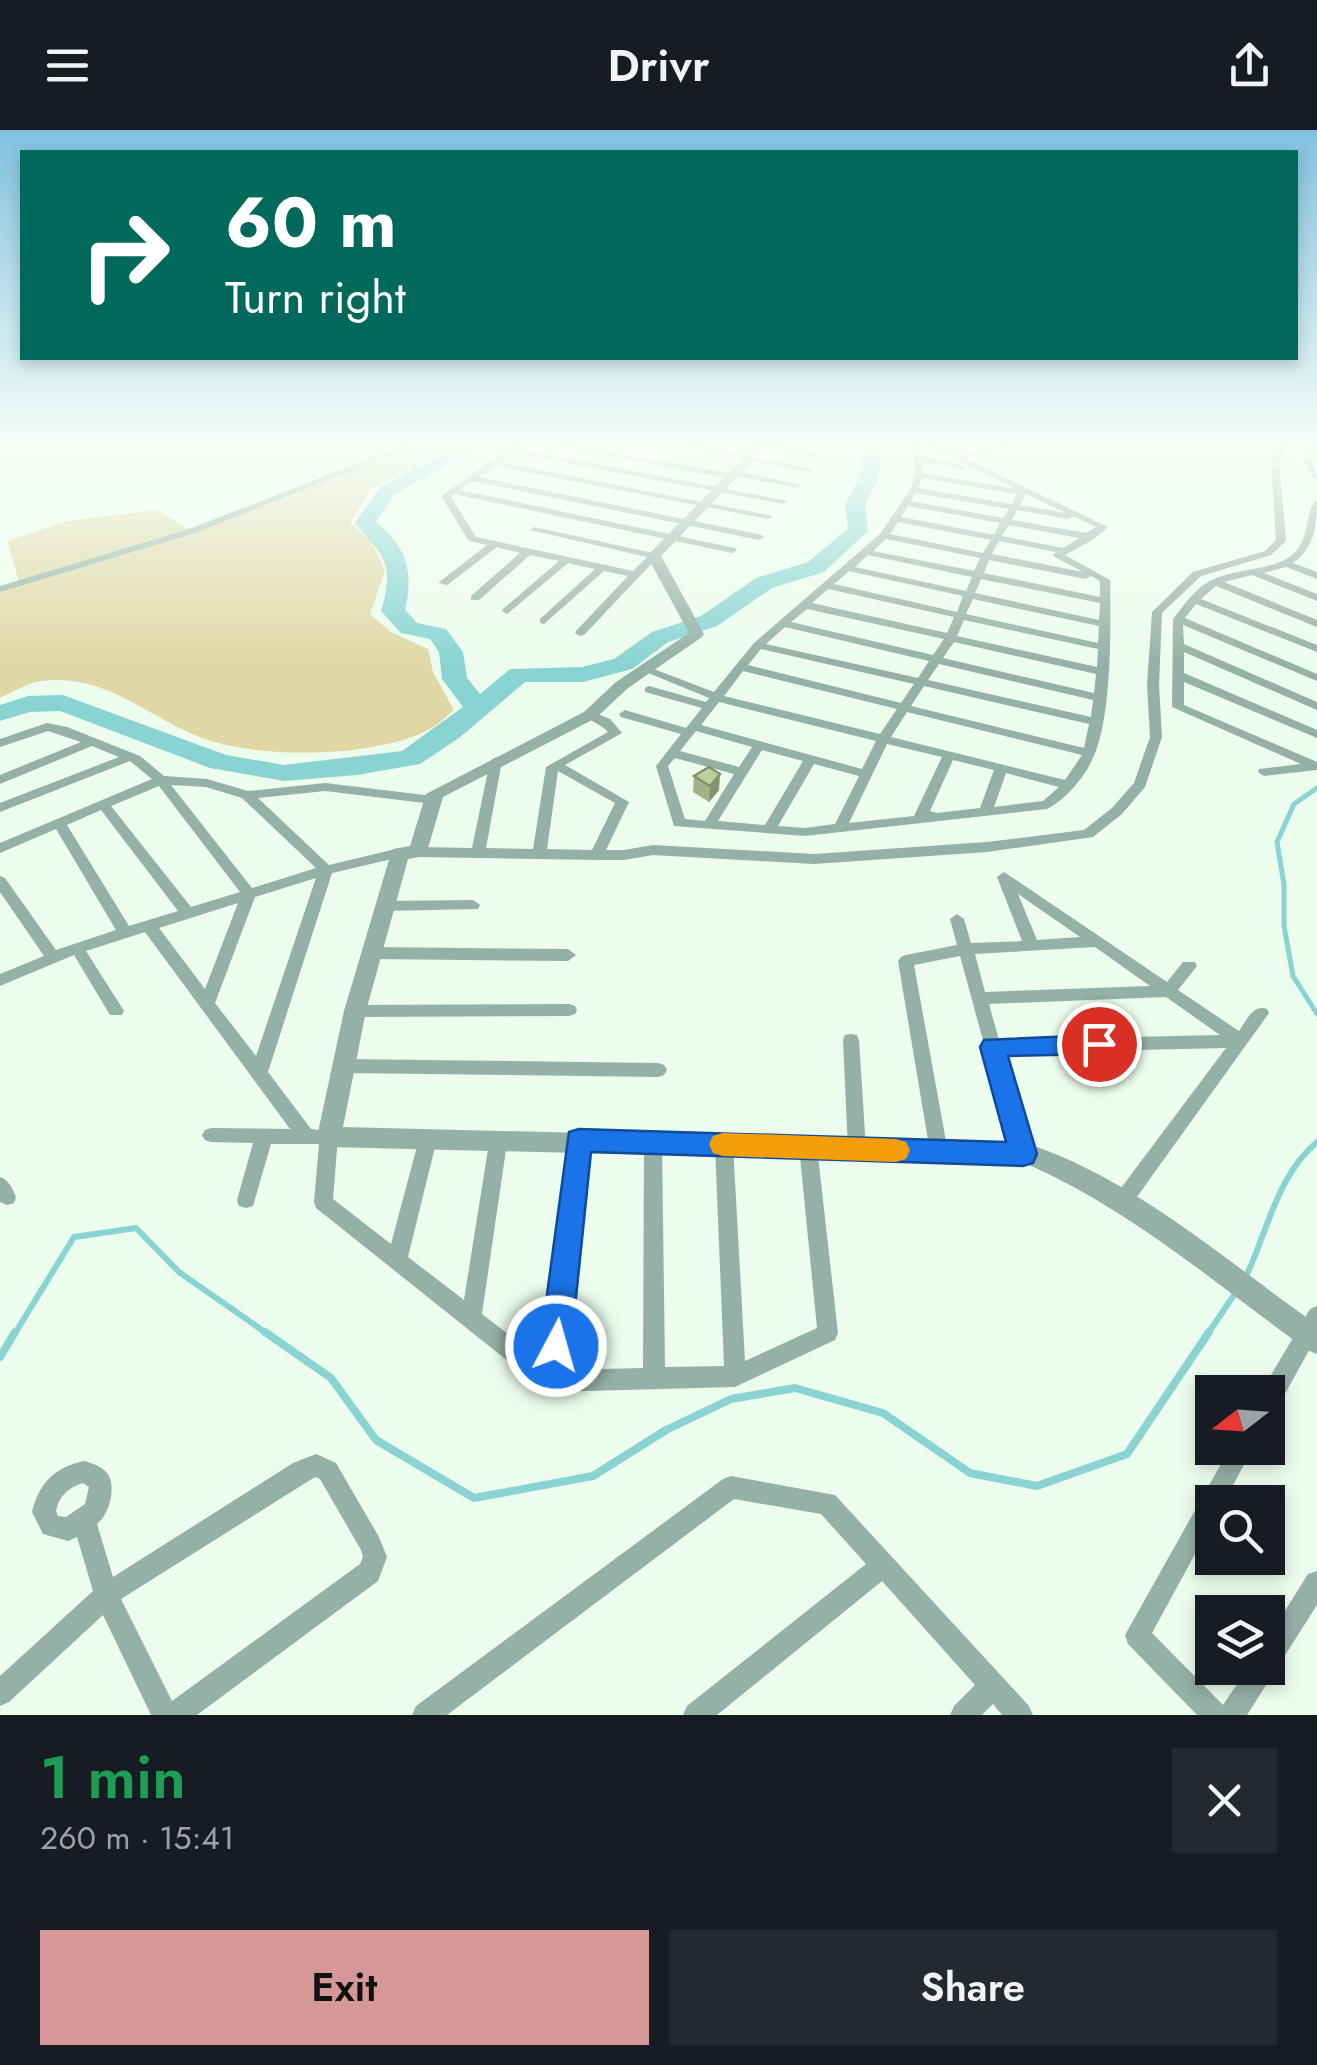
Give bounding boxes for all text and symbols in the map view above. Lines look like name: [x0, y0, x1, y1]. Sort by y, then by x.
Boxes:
text: Drivr: [607, 33, 710, 98]
icon: menu: [40, 38, 95, 93]
icon: share: [1222, 38, 1277, 93]
text: 60 m: [225, 172, 397, 273]
icon: right: [60, 190, 190, 320]
text: Turn right: [225, 265, 406, 330]
pin: [1057, 1002, 1142, 1087]
icon: arrive: [1072, 1017, 1127, 1072]
position arrow: [504, 1294, 608, 1398]
north arrow: [1195, 1375, 1285, 1465]
map controls: [1195, 1375, 1285, 1685]
button: search: [1195, 1485, 1285, 1575]
button: layers: [1195, 1595, 1285, 1685]
text: 1 min: [40, 1734, 186, 1821]
button: close: [1172, 1748, 1277, 1853]
text: 260 m · 15:41: [40, 1815, 234, 1861]
button: Exit: [40, 1930, 649, 2045]
button: Share: [669, 1930, 1277, 2045]

